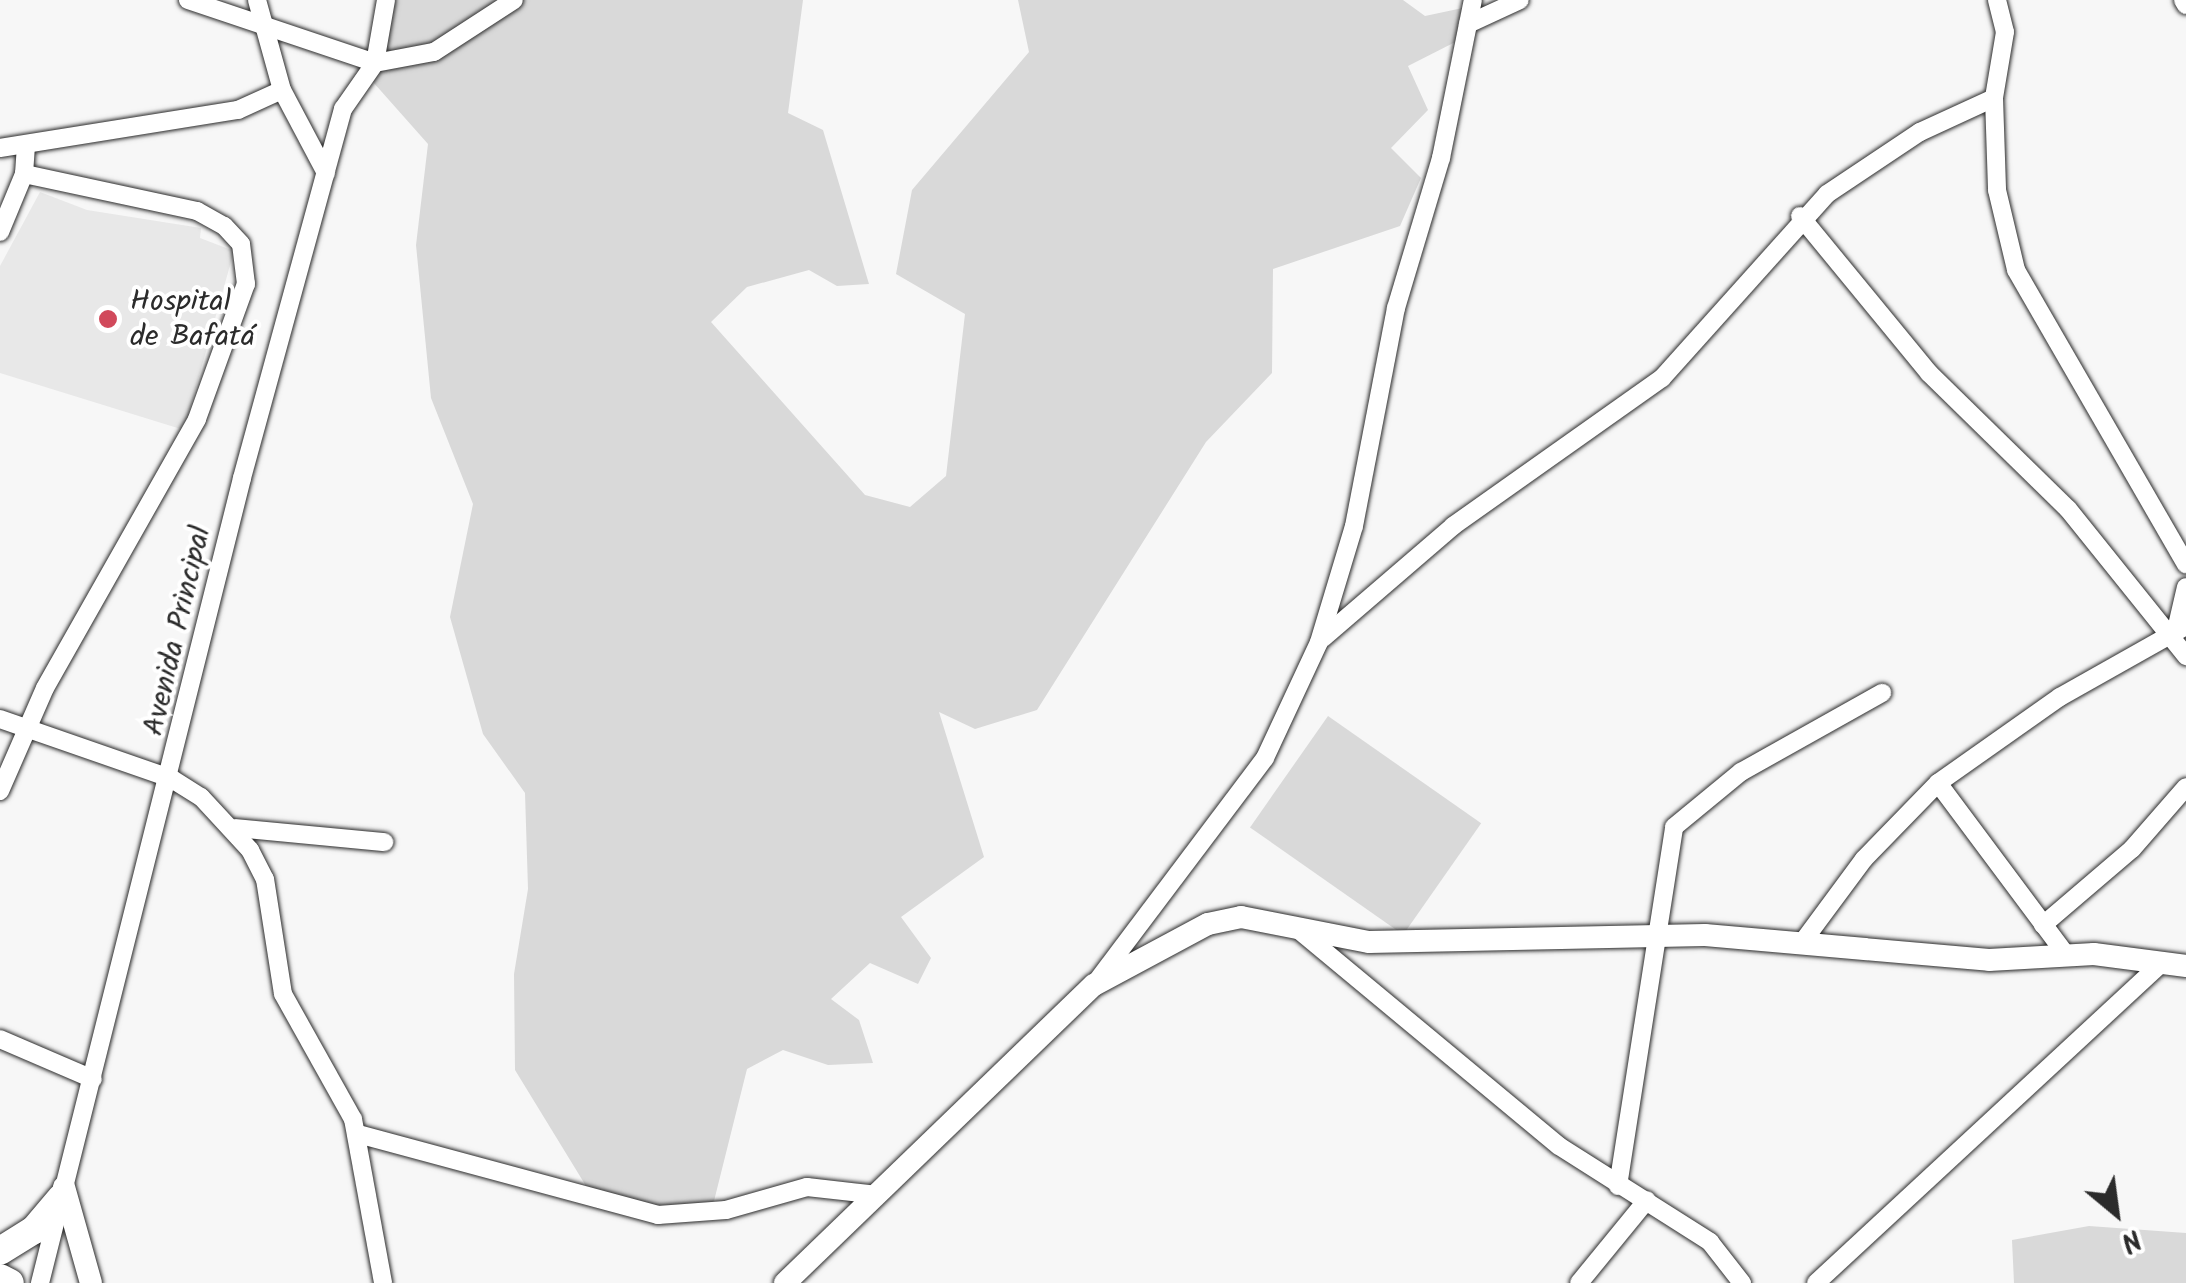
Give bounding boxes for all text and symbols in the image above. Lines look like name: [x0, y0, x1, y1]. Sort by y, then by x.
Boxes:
place label: Hospital de Bafatá: [130, 284, 255, 354]
marker: Hospital de Bafatá: [95, 306, 121, 332]
street label: Avenida Principal: [136, 523, 220, 739]
north arrow: [2066, 1163, 2166, 1263]
text: N: [2112, 1216, 2149, 1264]

